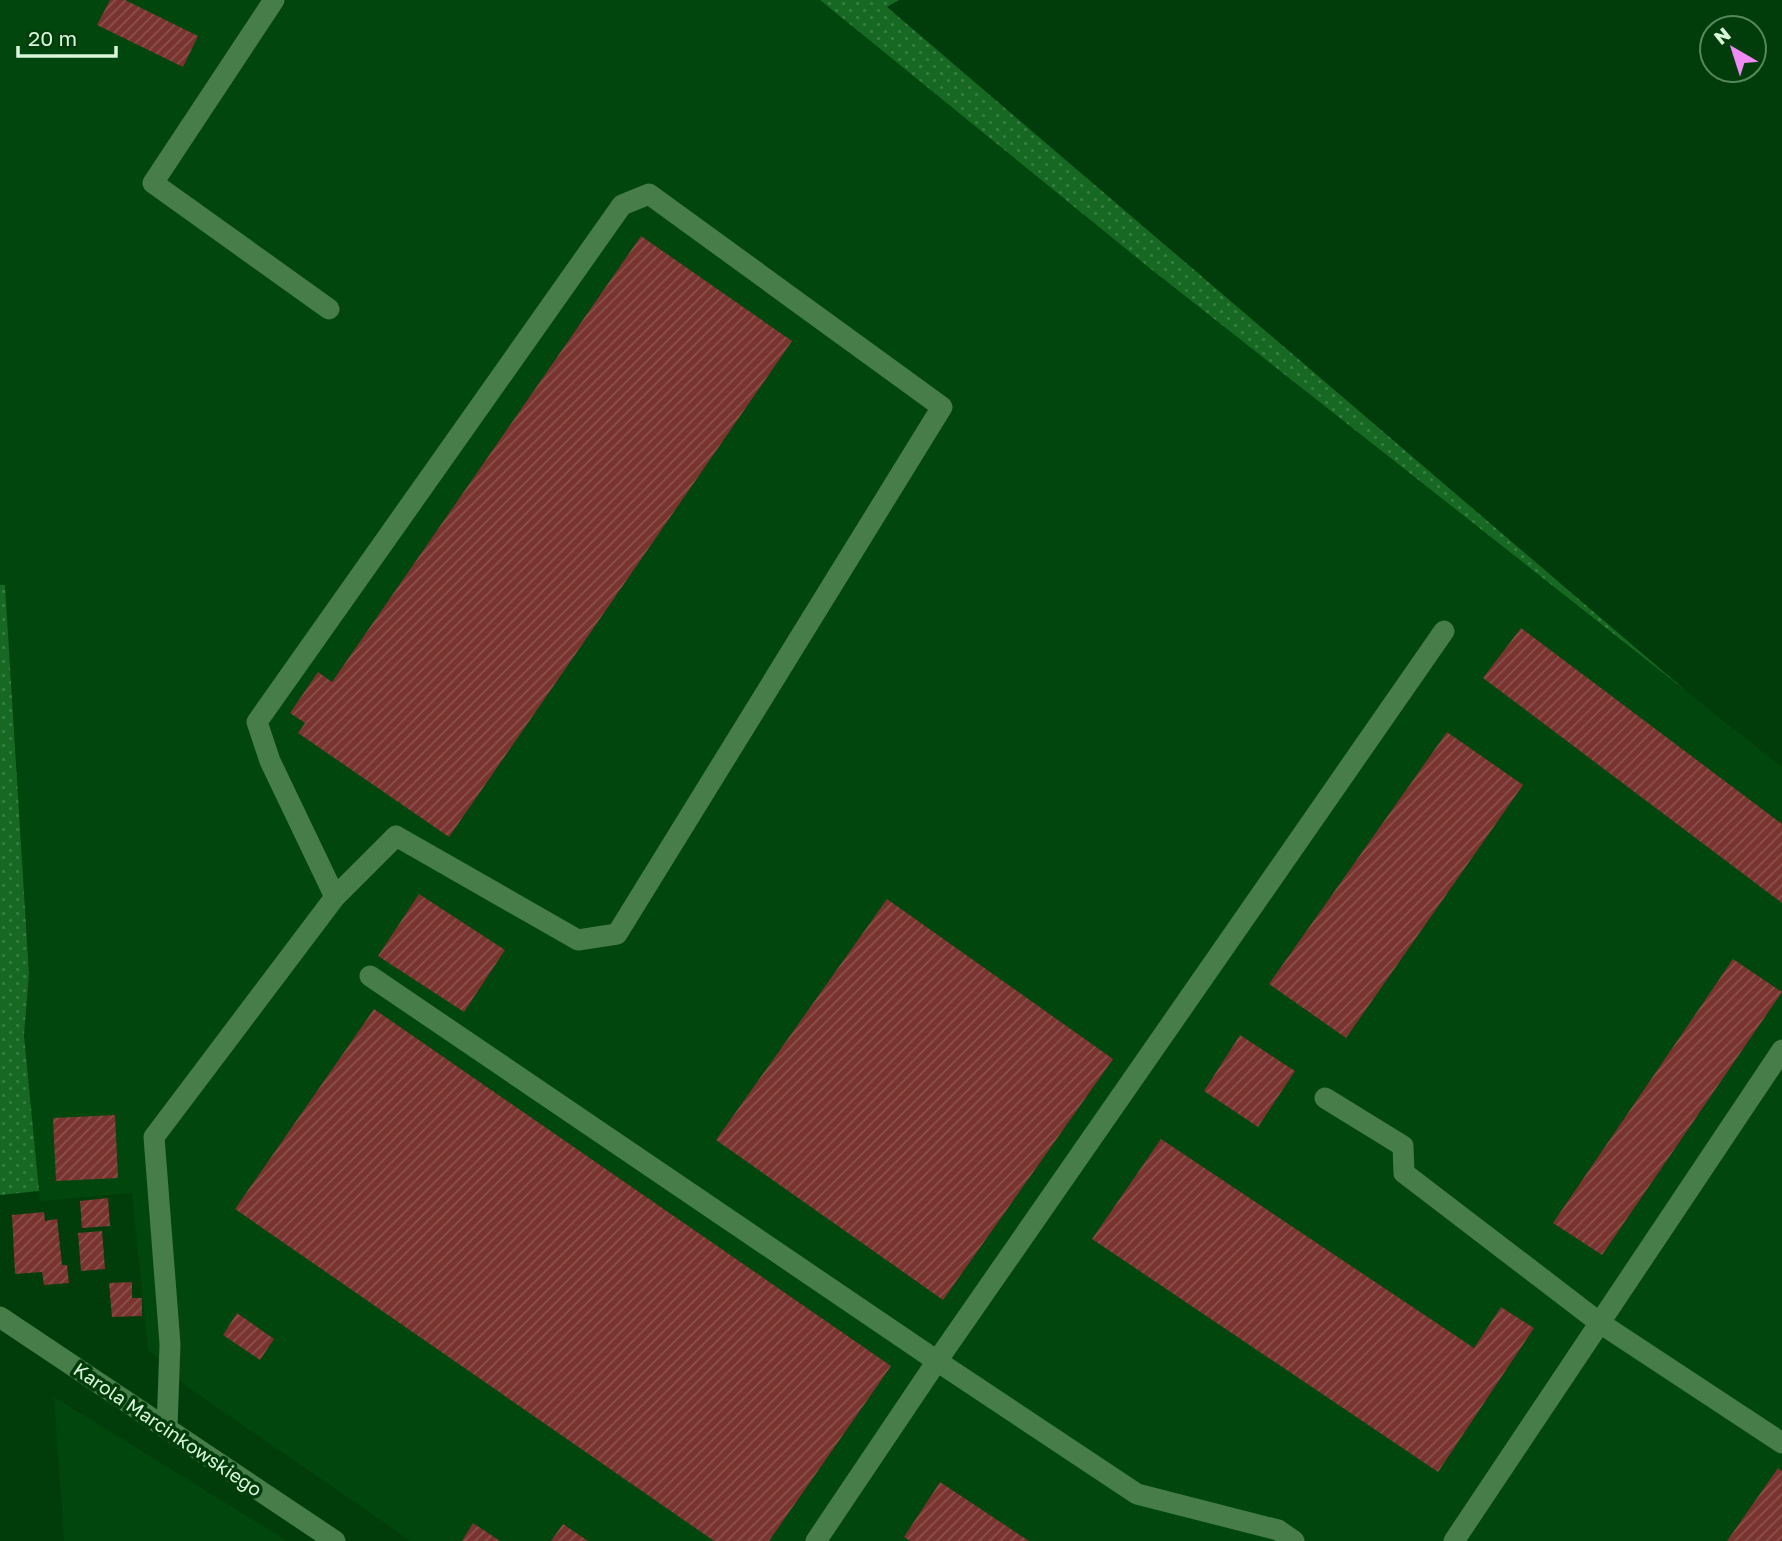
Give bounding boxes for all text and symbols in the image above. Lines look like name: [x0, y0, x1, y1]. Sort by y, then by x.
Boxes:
scale bar: [18, 14, 116, 58]
north arrow: [1698, 14, 1768, 84]
text: N: [1709, 22, 1735, 49]
text: 20 m: [28, 25, 77, 51]
street label: Karola Marcinkowskiego: [69, 1357, 267, 1501]

